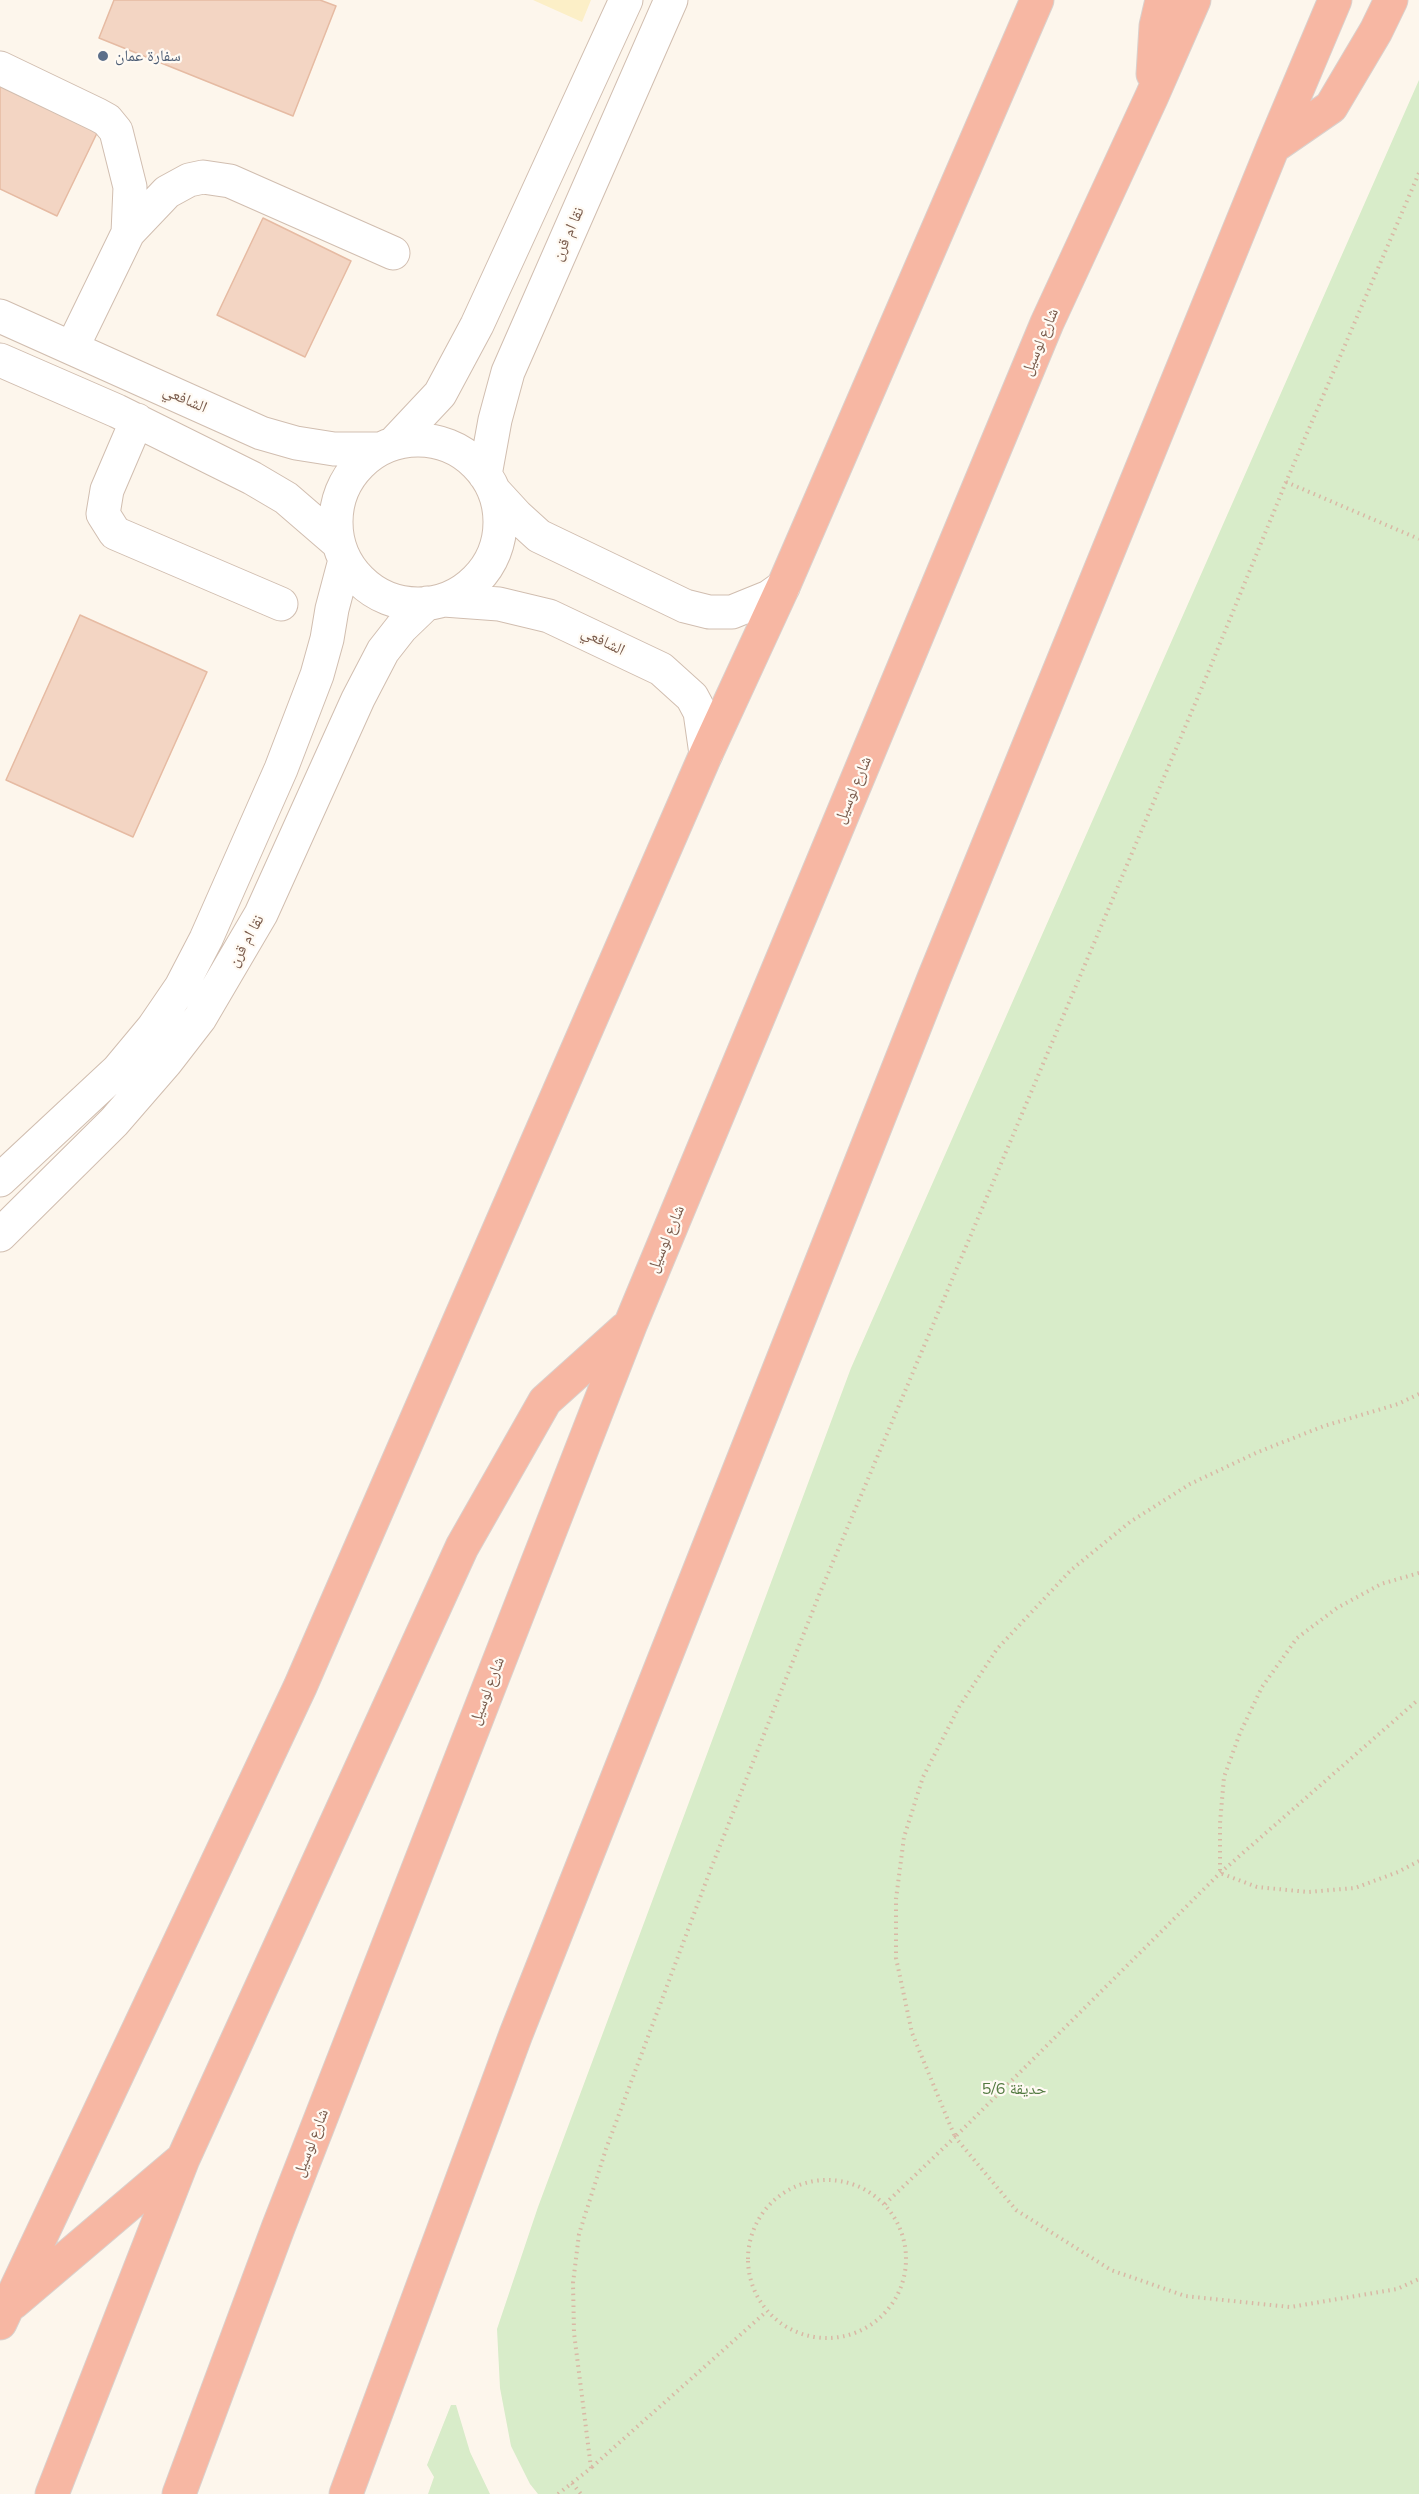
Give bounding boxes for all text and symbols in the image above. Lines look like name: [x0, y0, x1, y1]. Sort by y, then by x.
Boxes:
place label: سفارة عمان: [115, 46, 181, 66]
marker: سفارة عمان: [96, 49, 110, 63]
street label: نقا ام قرن: [548, 204, 588, 264]
street label: شارع لوسيل: [1017, 305, 1063, 379]
street label: الشافعي: [160, 381, 210, 417]
street label: الشافعي: [578, 622, 628, 660]
street label: شارع لوسيل: [830, 753, 876, 827]
street label: نقا ام قرن: [224, 911, 268, 971]
street label: شارع لوسيل: [643, 1202, 689, 1276]
street label: شارع لوسيل: [465, 1654, 509, 1728]
park label: حديقة 5/6: [982, 2079, 1046, 2099]
street label: شارع لوسيل: [289, 2106, 333, 2180]

